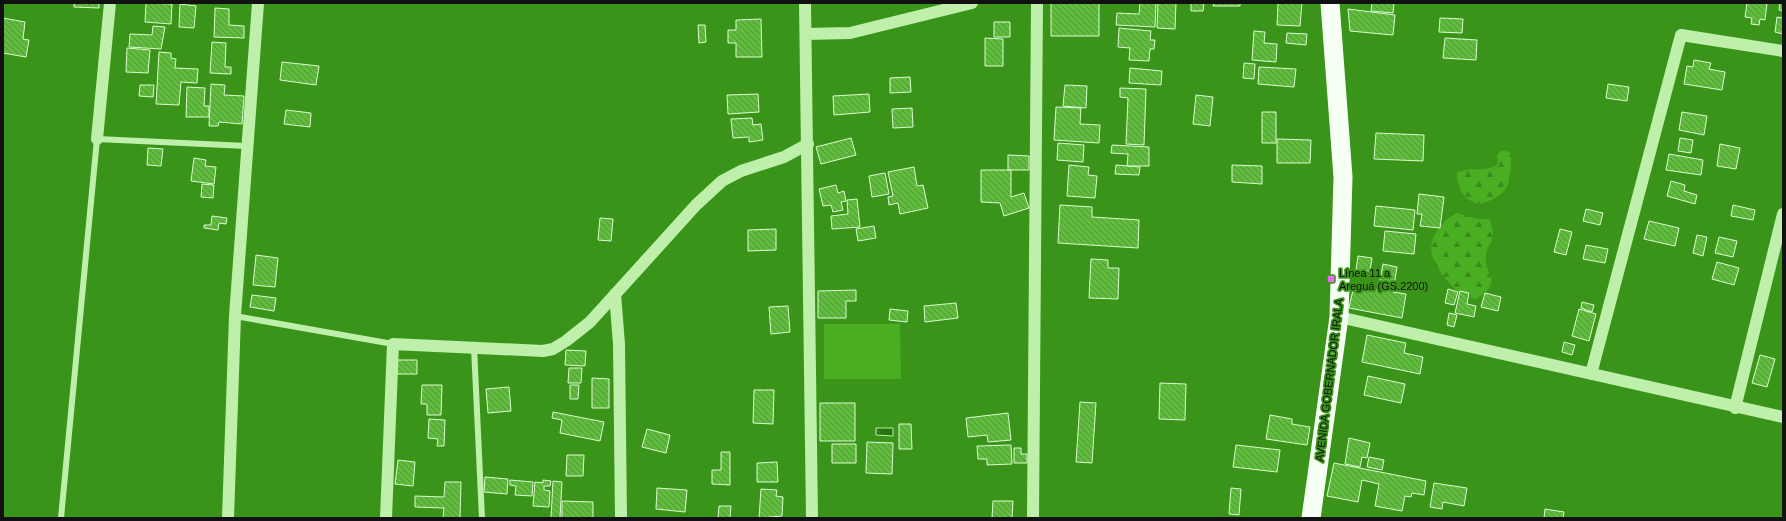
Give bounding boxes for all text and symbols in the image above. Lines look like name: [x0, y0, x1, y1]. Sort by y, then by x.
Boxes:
place label: Línea 11 a Areguá (GS.2200): [1339, 267, 1428, 292]
marker: Línea 11 a Areguá (GS.2200): [1326, 274, 1336, 284]
street label: AVENIDA GOBERNADOR IRALA: [1313, 297, 1345, 462]

